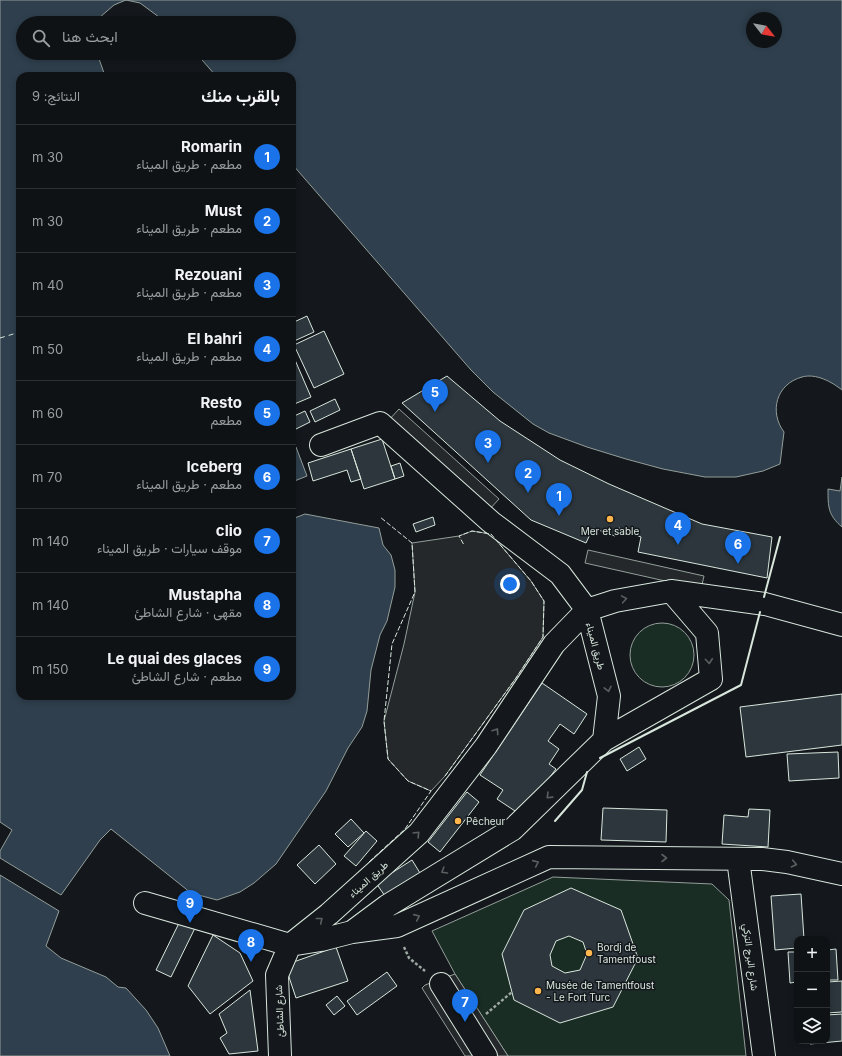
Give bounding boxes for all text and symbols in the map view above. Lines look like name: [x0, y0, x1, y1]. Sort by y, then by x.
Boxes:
north arrow: [746, 12, 782, 48]
search box: [16, 16, 296, 60]
icon: search: [30, 27, 52, 49]
text: ابحث هنا: [62, 27, 118, 46]
text: بالقرب منك: [201, 86, 280, 106]
text: النتائج: 9: [32, 88, 80, 104]
text: Romarin: [181, 137, 242, 156]
text: 30 m: [32, 149, 63, 165]
text: 1: [264, 149, 270, 165]
text: مطعم · طريق الميناء: [136, 156, 242, 172]
text: Must: [205, 201, 242, 220]
text: 30 m: [32, 213, 63, 229]
text: 2: [263, 213, 271, 229]
text: مطعم · طريق الميناء: [136, 220, 242, 236]
text: Rezouani: [175, 265, 242, 284]
text: 40 m: [32, 277, 64, 293]
text: 3: [263, 277, 271, 293]
text: مطعم · طريق الميناء: [136, 284, 242, 300]
text: El bahri: [187, 329, 242, 348]
text: 50 m: [32, 341, 63, 357]
text: 4: [263, 341, 271, 357]
text: مطعم · طريق الميناء: [136, 348, 242, 364]
pin: 5: [422, 379, 448, 412]
text: Resto: [200, 393, 242, 412]
text: 60 m: [32, 405, 63, 421]
text: 5: [263, 405, 271, 421]
text: مطعم: [211, 412, 242, 428]
pin: 3: [475, 430, 501, 463]
text: Iceberg: [186, 457, 242, 476]
pin: 2: [515, 460, 541, 493]
text: 70 m: [32, 469, 62, 485]
text: 6: [263, 469, 271, 485]
text: مطعم · طريق الميناء: [136, 476, 242, 492]
pin: 1: [546, 483, 572, 516]
pin: 4: [665, 512, 691, 545]
marker: Mer et sable: [605, 514, 615, 524]
text: clio: [216, 521, 242, 540]
place label: Mer et sable: [581, 525, 639, 537]
pin: 6: [725, 531, 751, 564]
text: 140 m: [32, 533, 69, 549]
text: 7: [263, 533, 271, 549]
text: موقف سيارات · طريق الميناء: [97, 540, 242, 556]
your location: [500, 574, 520, 594]
text: Mustapha: [169, 585, 242, 604]
one-way arrow: [621, 596, 627, 604]
text: 140 m: [32, 597, 69, 613]
text: 8: [263, 597, 271, 613]
text: مقهى · شارع الشاطئ: [134, 604, 242, 620]
street label: طريق الميناء: [583, 621, 608, 672]
text: Le quai des glaces: [107, 649, 242, 668]
one-way arrow: [704, 658, 713, 664]
text: 150 m: [32, 661, 68, 677]
text: 9: [263, 661, 271, 677]
text: مطعم · شارع الشاطئ: [132, 668, 242, 684]
one-way arrow: [603, 685, 611, 692]
one-way arrow: [491, 728, 499, 735]
one-way arrow: [546, 791, 554, 798]
place label: Pêcheur: [466, 815, 506, 827]
marker: Pêcheur: [453, 816, 463, 826]
one-way arrow: [412, 831, 420, 839]
one-way arrow: [661, 854, 667, 862]
street label: طريق الميناء: [346, 858, 391, 900]
one-way arrow: [791, 859, 797, 867]
one-way arrow: [531, 860, 539, 868]
one-way arrow: [441, 867, 448, 874]
pin: 9: [177, 890, 203, 923]
one-way arrow: [413, 913, 420, 921]
one-way arrow: [316, 918, 323, 925]
street label: شارع البرج التركي: [738, 923, 761, 992]
pin: 8: [238, 929, 264, 962]
map controls: [794, 936, 830, 1044]
button: +: [794, 936, 830, 972]
place label: Bordj de Tamentfoust: [597, 941, 656, 965]
marker: Bordj de Tamentfoust: [584, 948, 594, 958]
button: −: [794, 972, 830, 1008]
place label: Musée de Tamentfoust - Le Fort Turc: [546, 979, 655, 1003]
street label: شارع الشاطئ: [272, 985, 287, 1037]
marker: Musée de Tamentfoust - Le Fort Turc: [533, 986, 543, 996]
pin: 7: [452, 989, 478, 1022]
button: layers: [794, 1008, 830, 1044]

